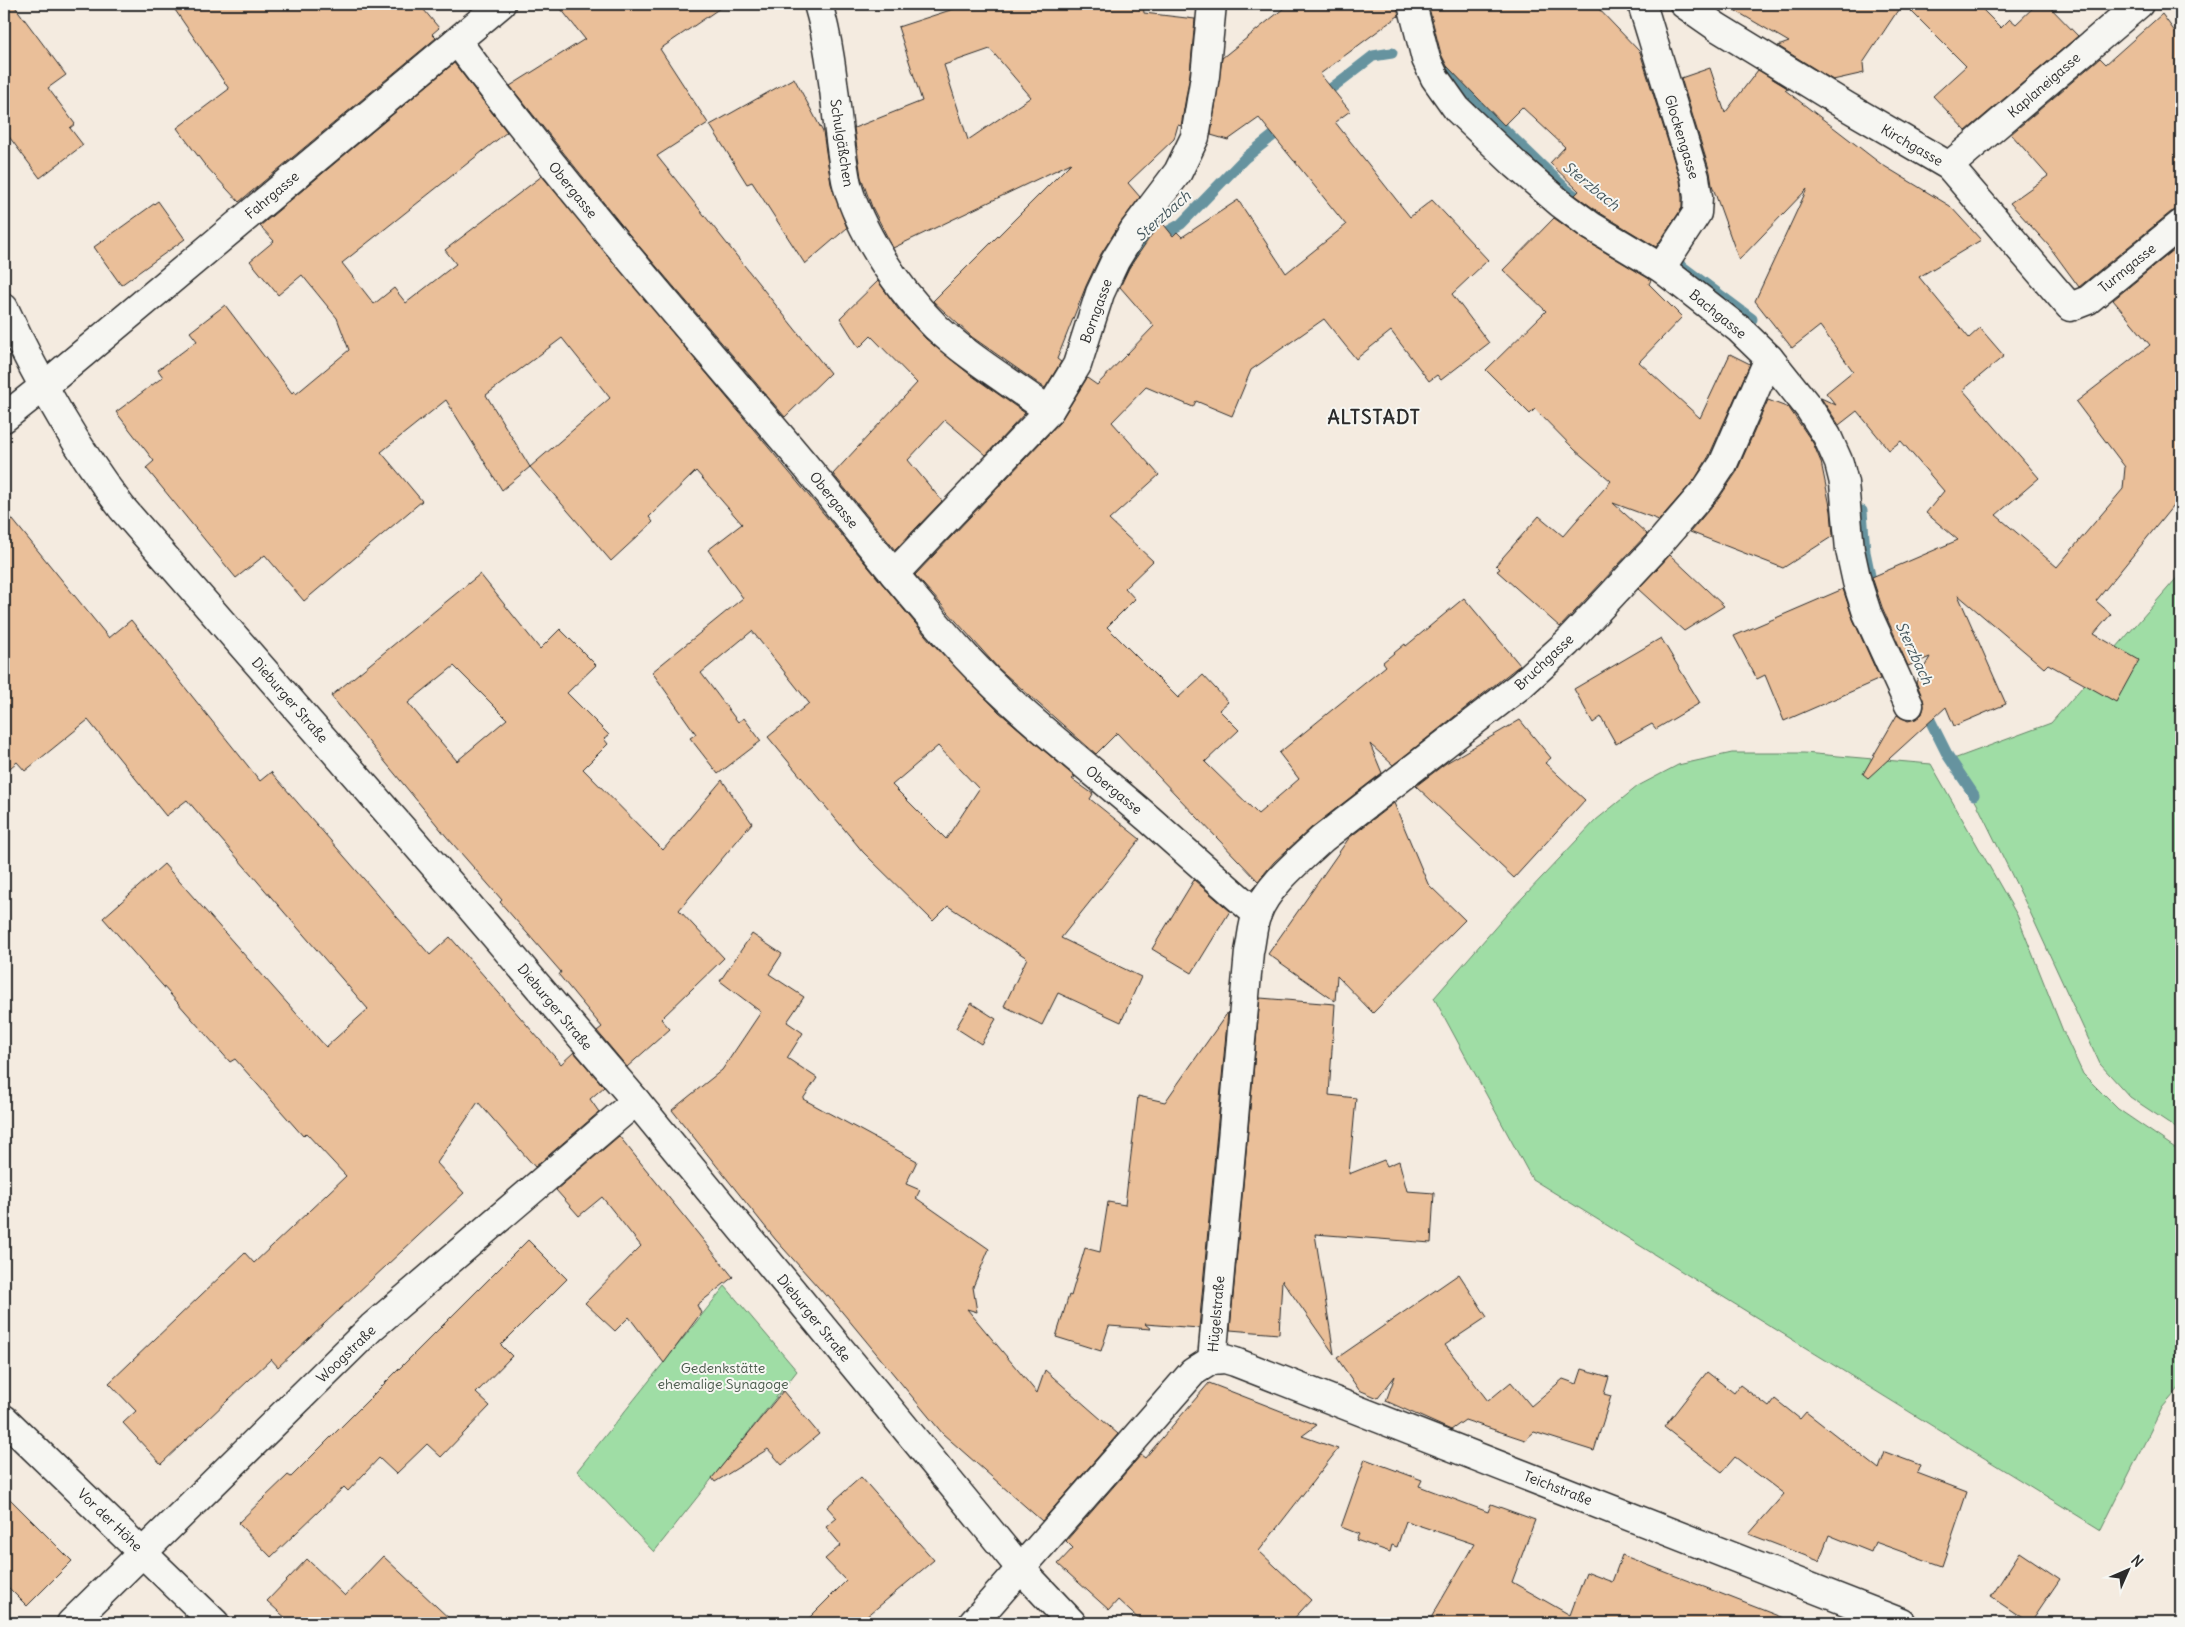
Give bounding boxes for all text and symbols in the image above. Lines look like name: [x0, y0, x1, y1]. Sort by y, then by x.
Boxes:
street label: Kaplaneigasse: [2004, 49, 2084, 121]
street label: Glockengasse: [1661, 93, 1703, 181]
street label: Schulgäßchen: [826, 98, 858, 188]
street label: Kirchgasse: [1878, 120, 1946, 170]
water label: Sterzbach: [1559, 157, 1624, 214]
street label: Obergasse: [545, 158, 601, 222]
street label: Fahrgasse: [241, 167, 303, 223]
water label: Sterzbach: [1131, 186, 1195, 245]
street label: Turmgasse: [2095, 239, 2159, 297]
street label: Borngasse: [1076, 276, 1116, 346]
street label: Bachgasse: [1686, 285, 1750, 343]
district label: ALTSTADT: [1327, 405, 1421, 429]
street label: Obergasse: [806, 468, 862, 532]
water label: Sterzbach: [1892, 618, 1937, 688]
street label: Bruchgasse: [1511, 630, 1577, 694]
street label: Dieburger Straße: [248, 654, 332, 746]
street label: Obergasse: [1082, 762, 1146, 818]
street label: Dieburger Straße: [514, 960, 596, 1054]
street label: Dieburger Straße: [773, 1271, 855, 1365]
street label: Hügelstraße: [1204, 1275, 1228, 1353]
street label: Woogstraße: [313, 1321, 379, 1387]
park label: Gedenkstätte ehemalige Synagoge: [657, 1359, 789, 1393]
street label: Teichstraße: [1521, 1467, 1595, 1509]
street label: Vor der Höhe: [74, 1485, 146, 1555]
north arrow: [2102, 1544, 2152, 1594]
text: N: [2127, 1551, 2147, 1571]

